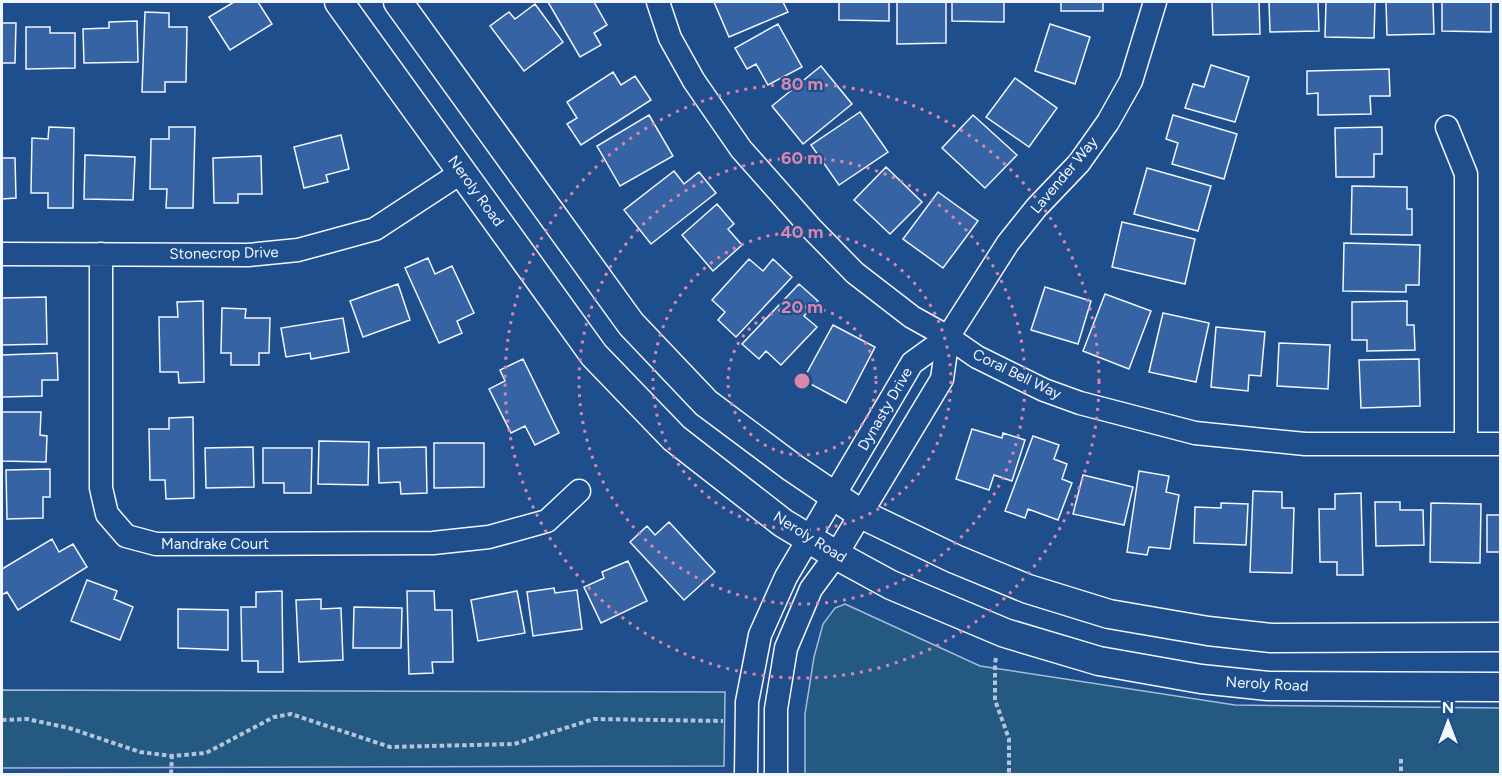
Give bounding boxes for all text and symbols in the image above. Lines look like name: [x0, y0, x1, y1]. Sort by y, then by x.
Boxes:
text: 80 m: [781, 73, 823, 95]
street label: Lavender Way: [1027, 133, 1101, 217]
text: 60 m: [781, 147, 823, 169]
street label: Neroly Road: [444, 152, 508, 230]
text: 40 m: [780, 221, 824, 243]
street label: Stonecrop Drive: [169, 243, 279, 263]
text: 20 m: [781, 296, 823, 318]
street label: Coral Bell Way: [970, 345, 1064, 403]
street label: Dynasty Drive: [854, 364, 916, 454]
centre of rings: [792, 371, 812, 391]
street label: Neroly Road: [770, 507, 850, 567]
street label: Mandrake Court: [161, 535, 269, 553]
street label: Neroly Road: [1225, 673, 1309, 695]
north arrow: [1418, 692, 1478, 752]
text: N: [1442, 698, 1454, 717]

